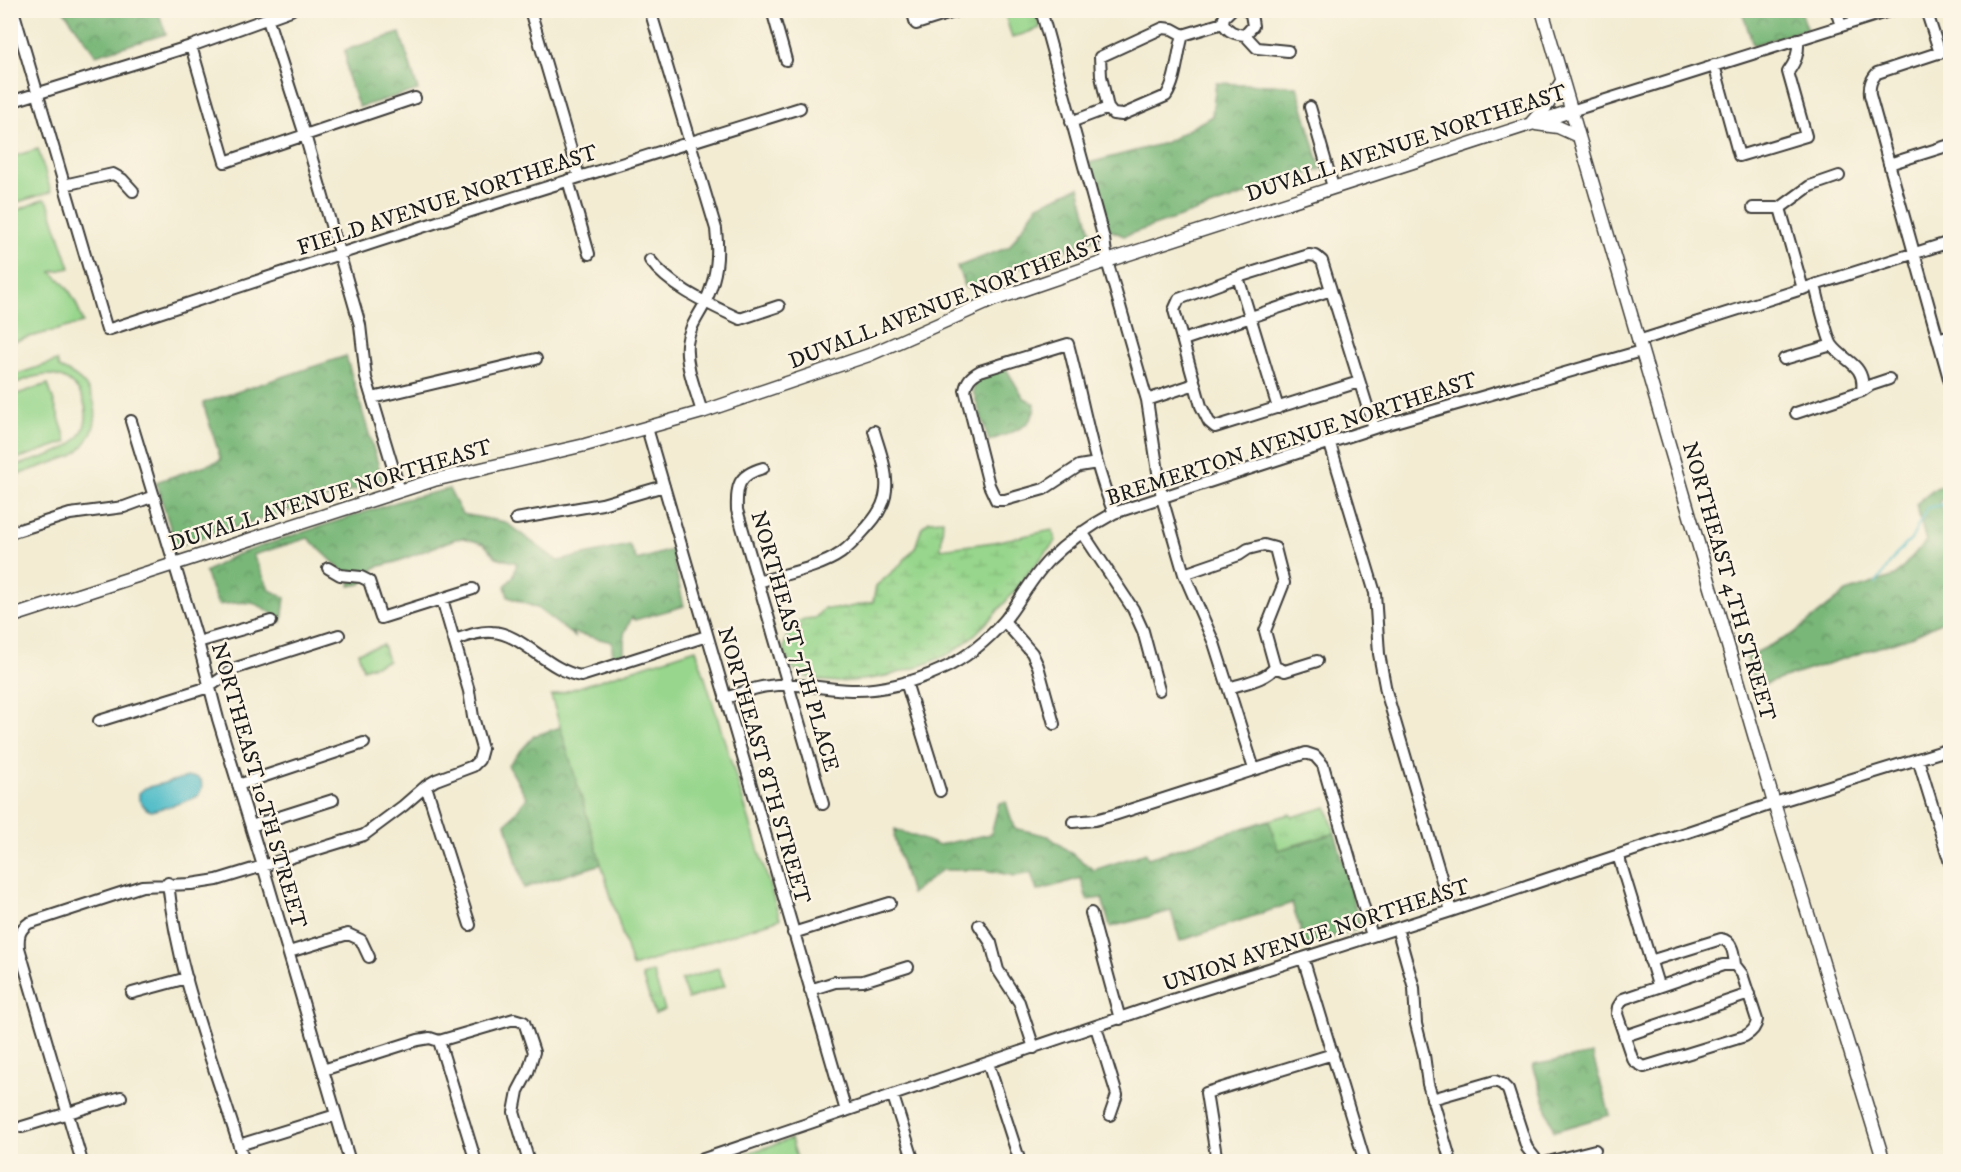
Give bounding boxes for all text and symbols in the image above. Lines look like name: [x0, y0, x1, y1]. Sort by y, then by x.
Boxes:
street label: DUVALL AVENUE NORTHEAST: [1243, 79, 1571, 208]
street label: FIELD AVENUE NORTHEAST: [294, 139, 601, 262]
street label: DUVALL AVENUE NORTHEAST: [785, 230, 1108, 375]
street label: BREMERTON AVENUE NORTHEAST: [1103, 367, 1481, 512]
street label: DUVALL AVENUE NORTHEAST: [166, 433, 495, 557]
street label: NORTHEAST 4TH STREET: [1676, 439, 1781, 724]
street label: NORTHEAST 7TH PLACE: [744, 508, 845, 775]
street label: NORTHEAST 8TH STREET: [711, 624, 816, 907]
street label: NORTHEAST 10TH STREET: [205, 639, 312, 932]
street label: UNION AVENUE NORTHEAST: [1160, 873, 1474, 998]

